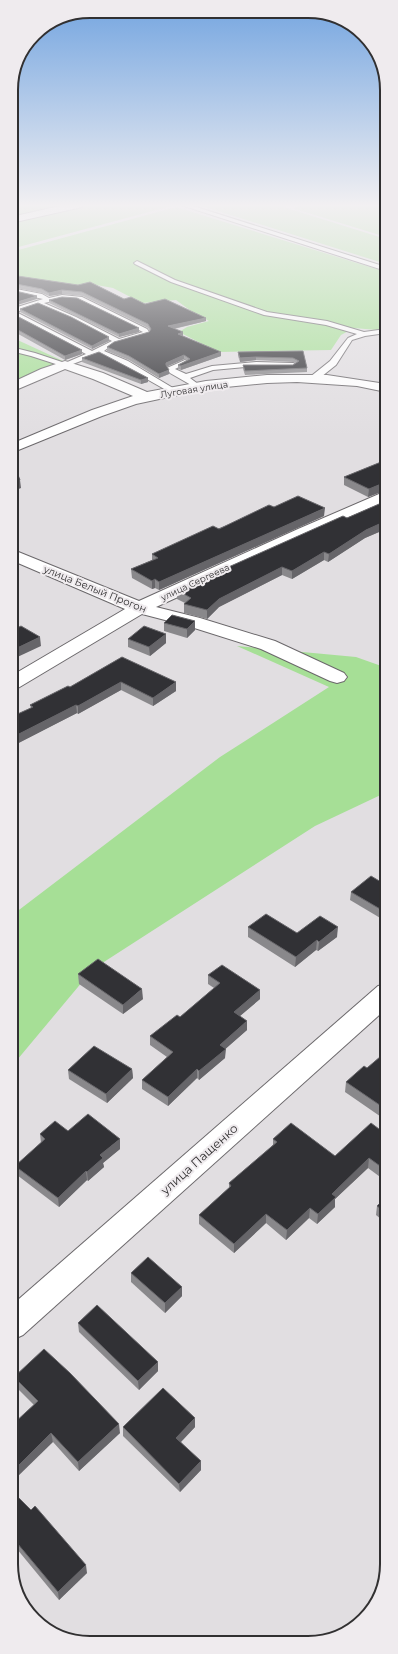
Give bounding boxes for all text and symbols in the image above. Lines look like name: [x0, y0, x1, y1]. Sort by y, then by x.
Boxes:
street label: Луговая улица: [159, 378, 229, 400]
street label: улица Сергеева: [158, 561, 231, 603]
street label: улица Белый Прогон: [41, 562, 148, 616]
street label: улица Пащенко: [157, 1120, 241, 1198]

